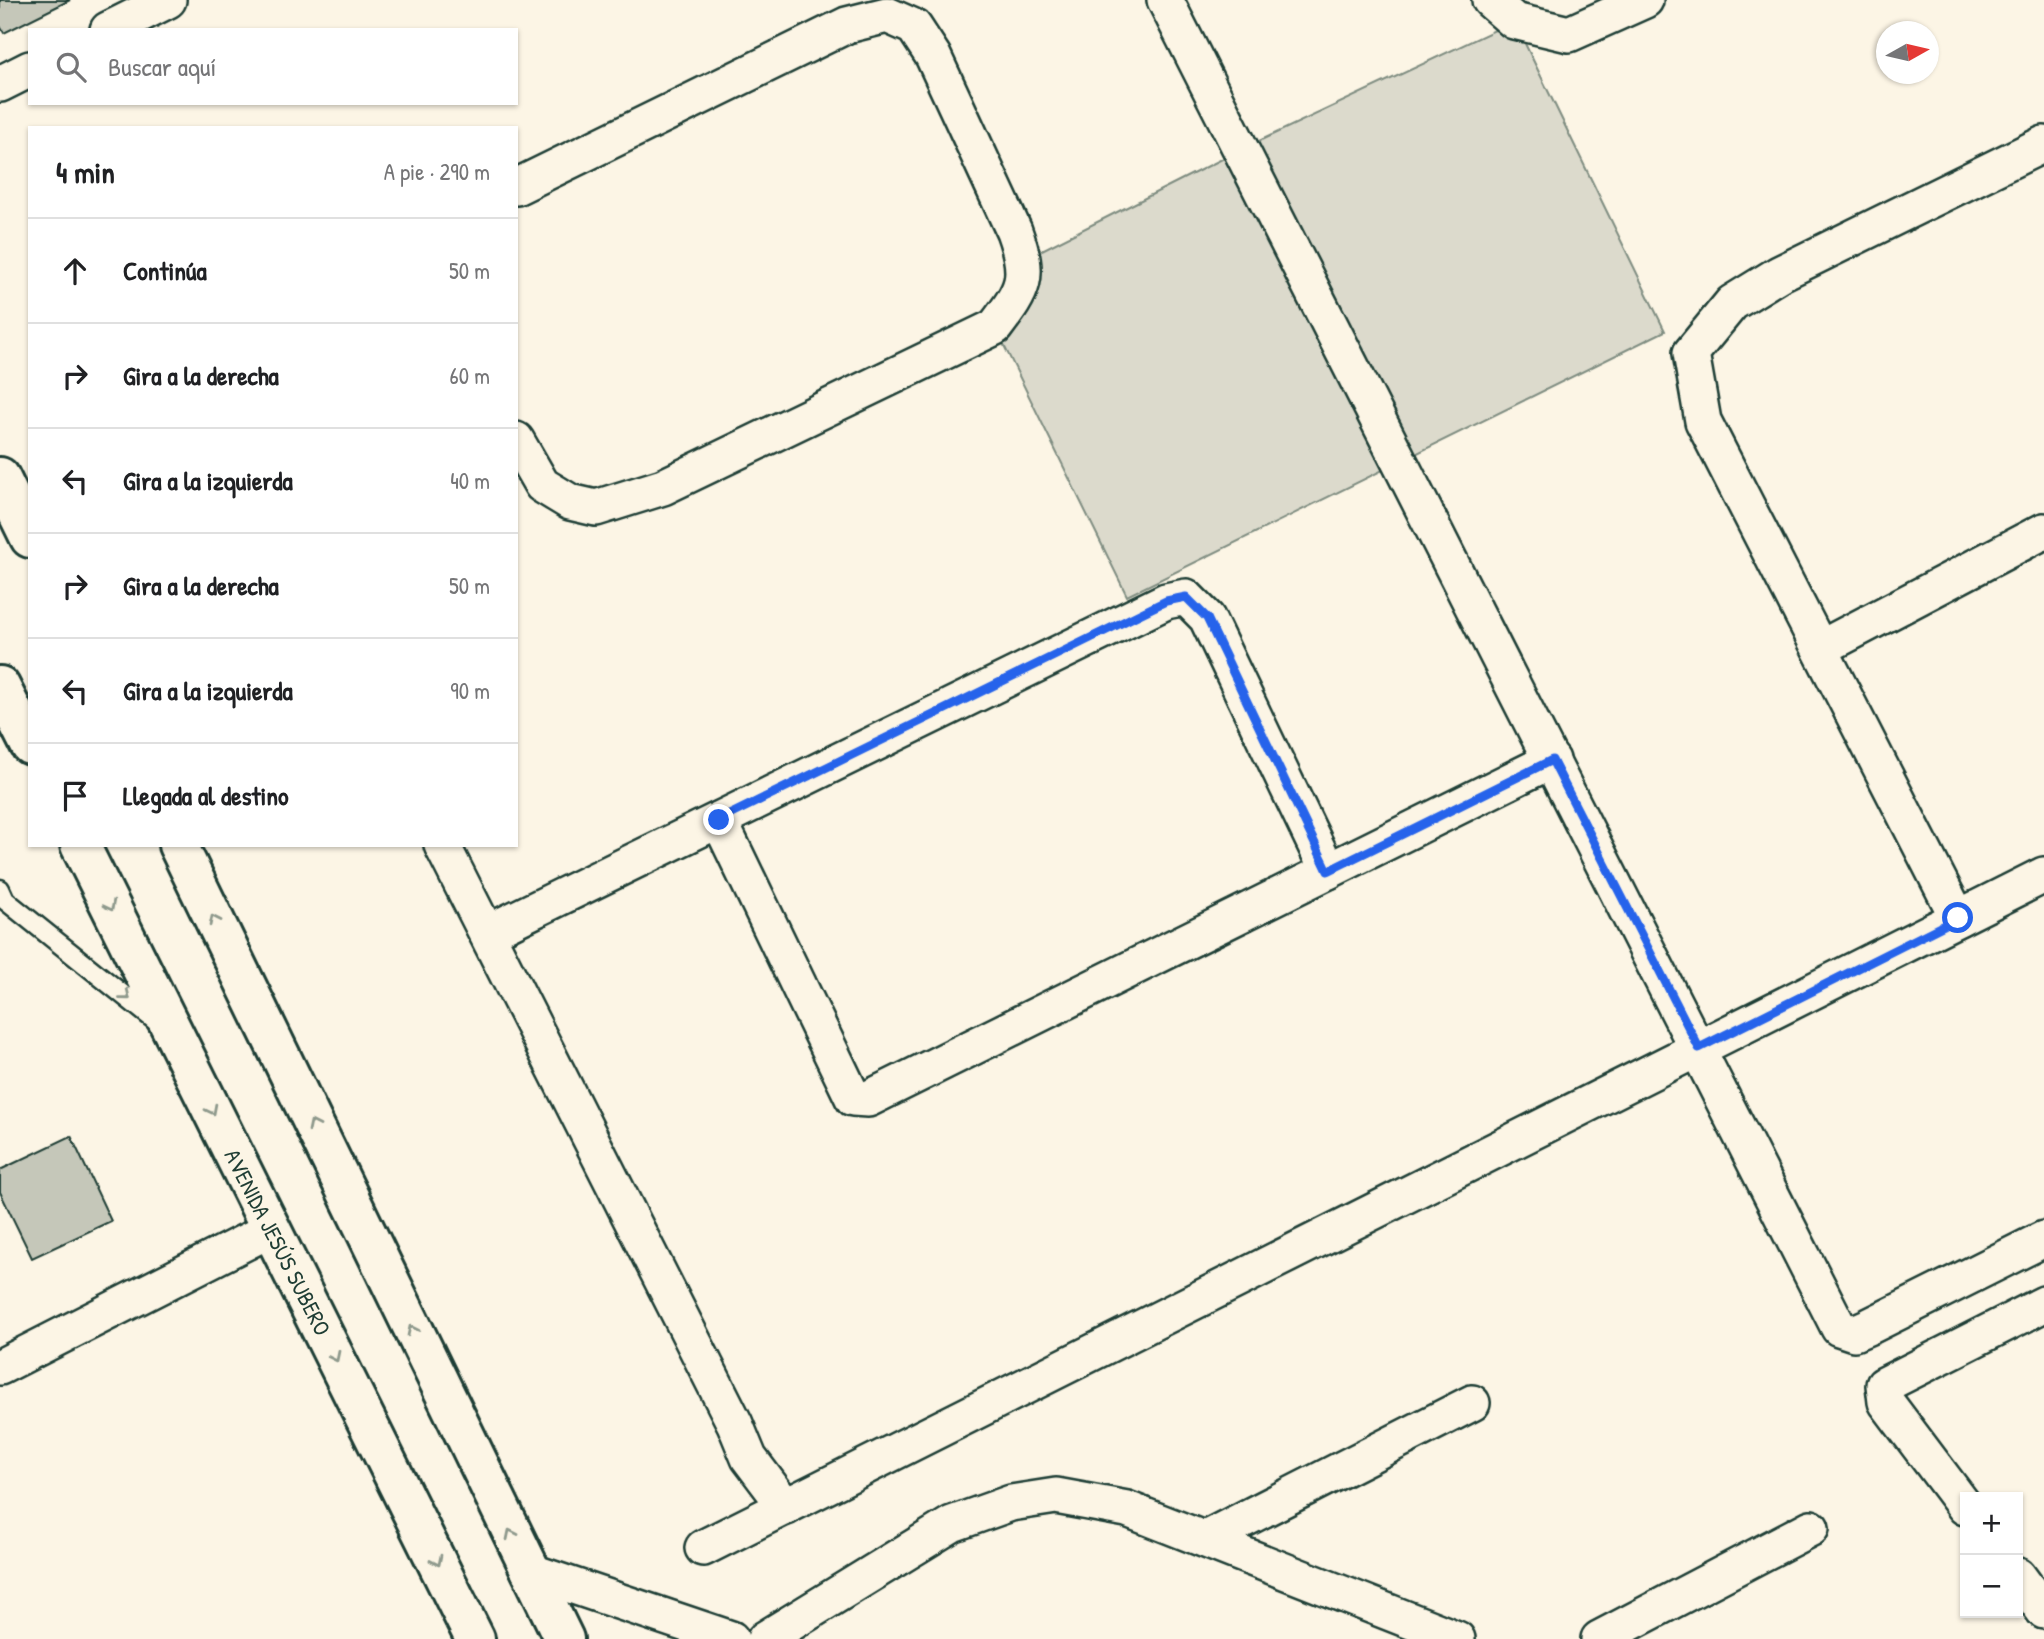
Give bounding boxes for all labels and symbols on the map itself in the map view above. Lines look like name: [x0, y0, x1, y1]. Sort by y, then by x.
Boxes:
north arrow: [1876, 21, 1939, 84]
route end: [703, 804, 734, 835]
one-way arrow: [102, 899, 116, 911]
route start: [1942, 902, 1973, 933]
one-way arrow: [209, 915, 223, 927]
one-way arrow: [118, 988, 130, 1001]
one-way arrow: [203, 1103, 217, 1115]
one-way arrow: [308, 1120, 322, 1132]
street label: AVENIDA JESÚS SUBERO: [218, 1143, 338, 1341]
one-way arrow: [407, 1325, 421, 1337]
one-way arrow: [327, 1350, 341, 1362]
one-way arrow: [506, 1529, 520, 1541]
one-way arrow: [428, 1554, 442, 1566]

